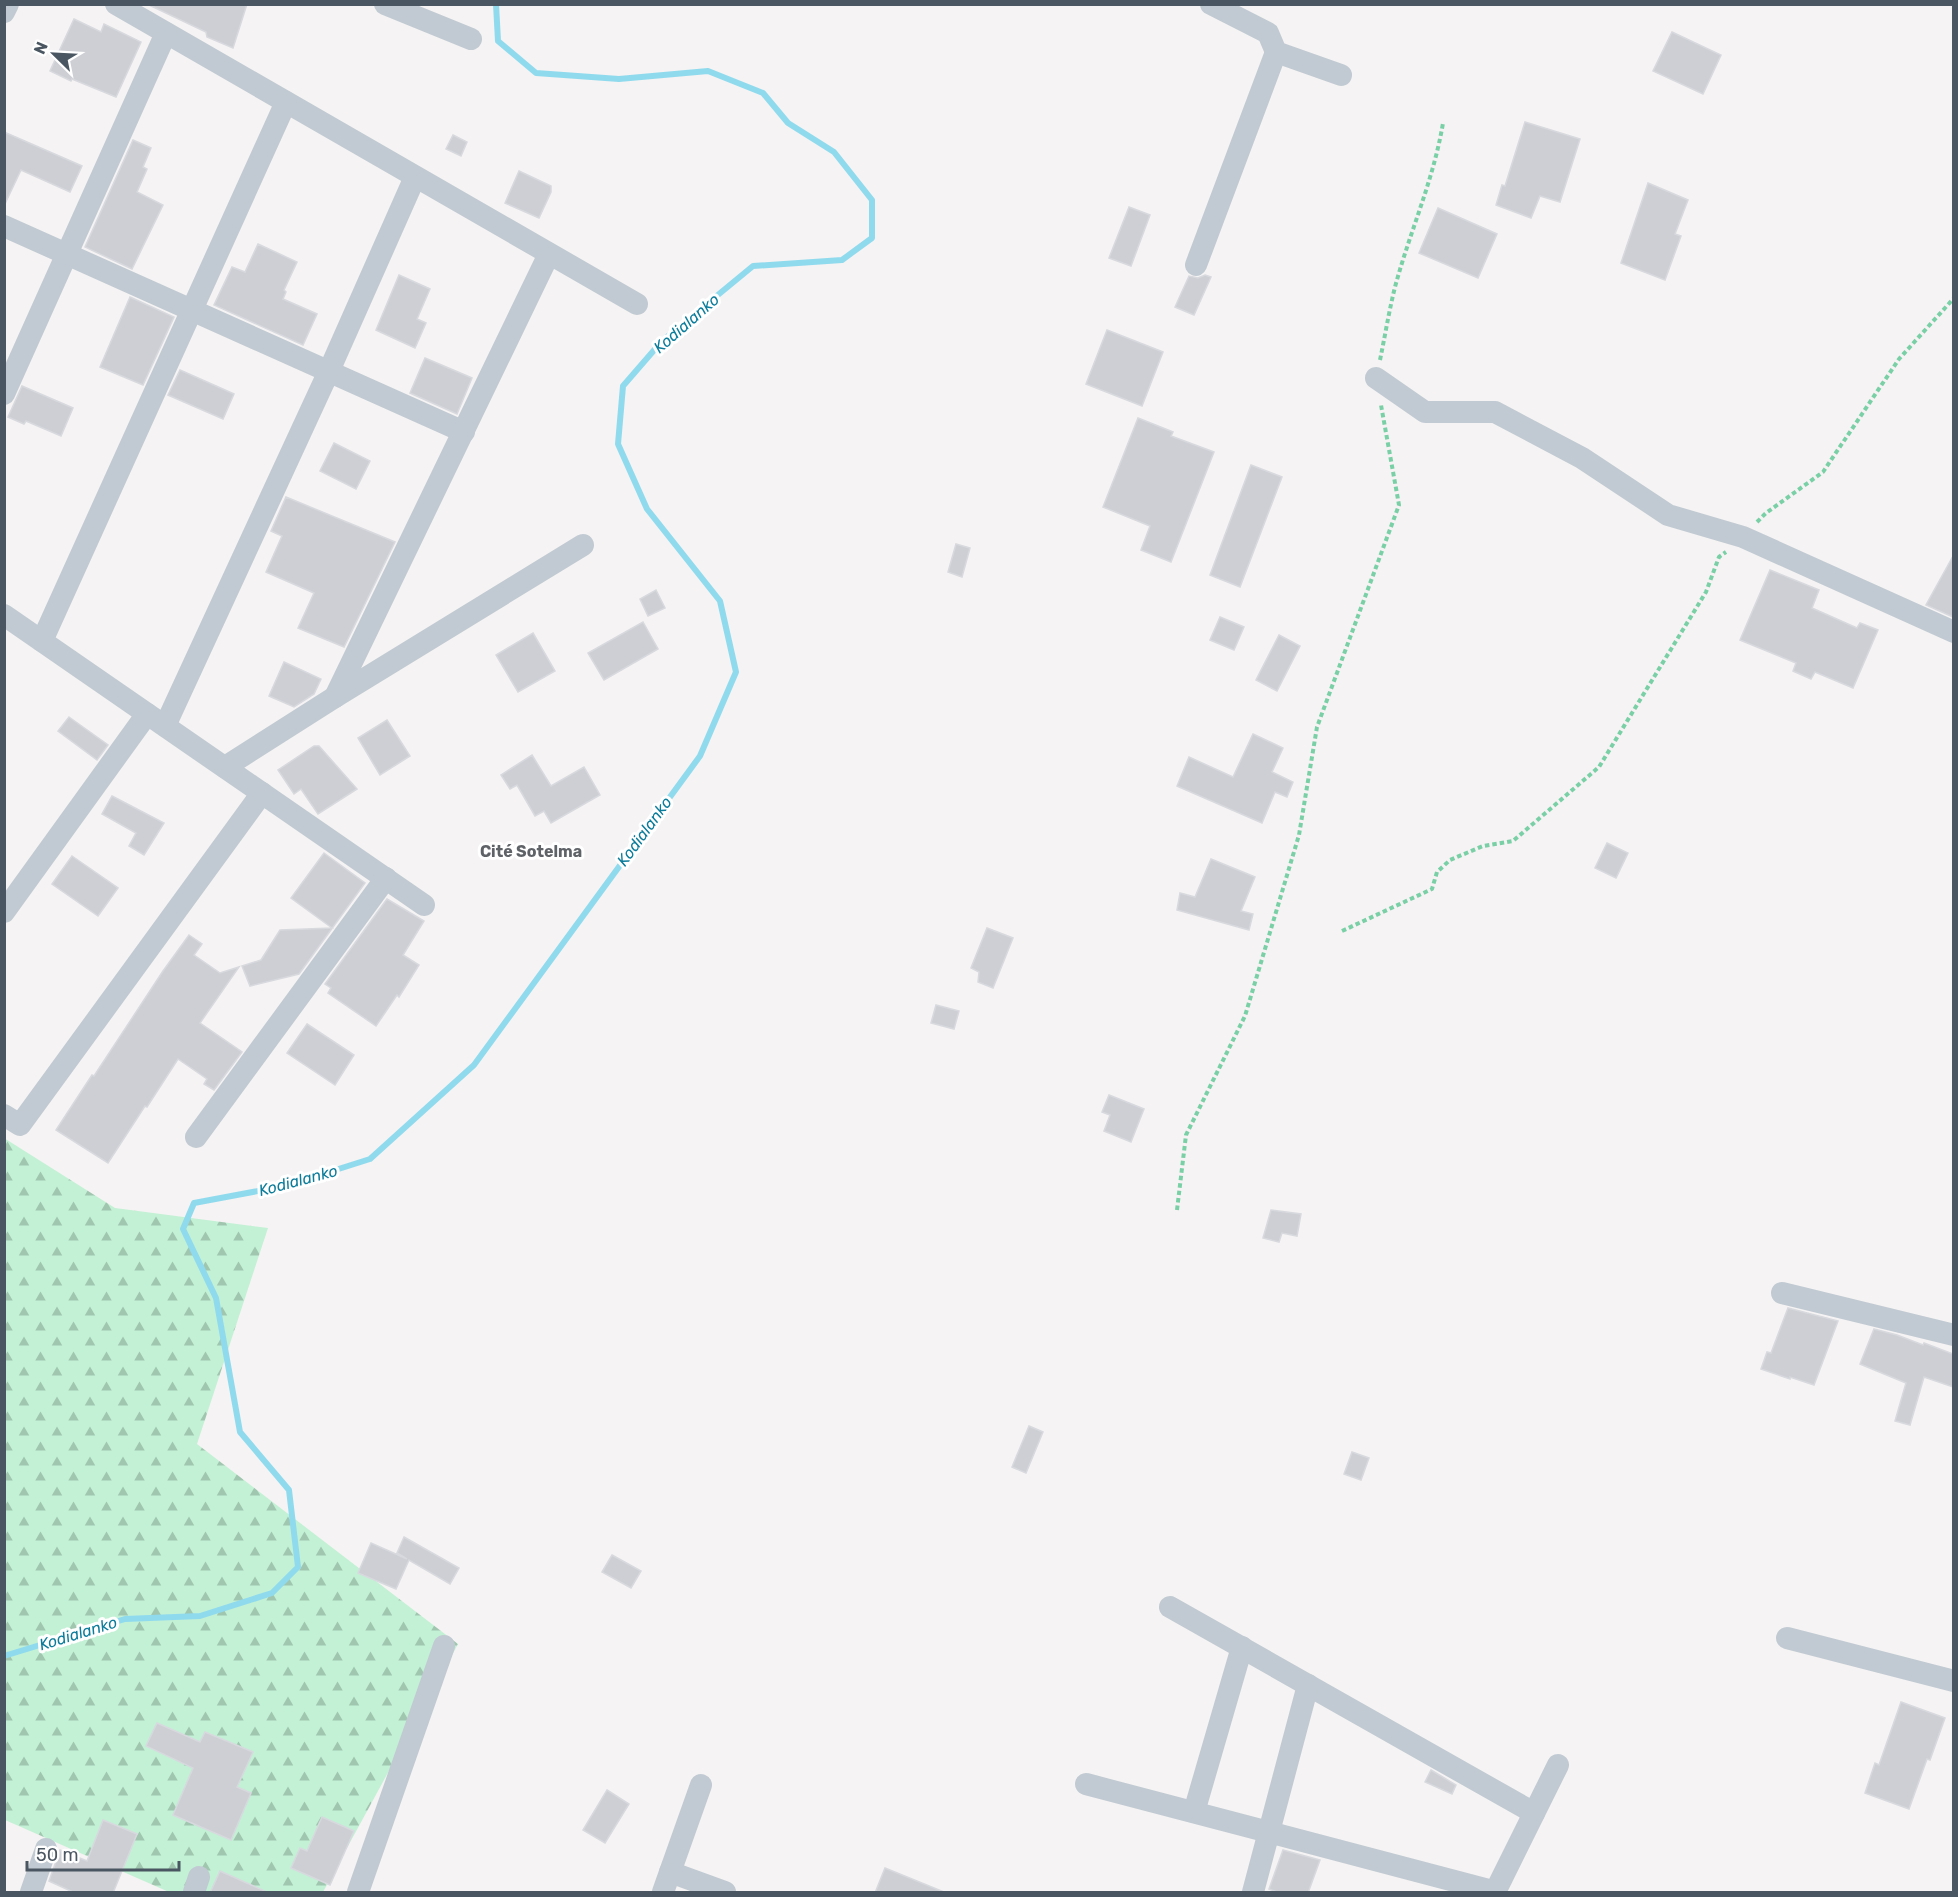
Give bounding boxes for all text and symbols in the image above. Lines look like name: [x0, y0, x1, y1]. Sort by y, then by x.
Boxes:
north arrow: [24, 24, 84, 84]
text: N: [30, 39, 52, 57]
water label: Kodialanko: [650, 290, 723, 357]
water label: Kodialanko: [613, 793, 676, 870]
district label: Cité Sotelma: [480, 842, 582, 861]
water label: Kodialanko: [257, 1161, 340, 1200]
water label: Kodialanko: [37, 1613, 120, 1654]
scale bar: [27, 1834, 178, 1872]
text: 50 m: [36, 1844, 79, 1866]

